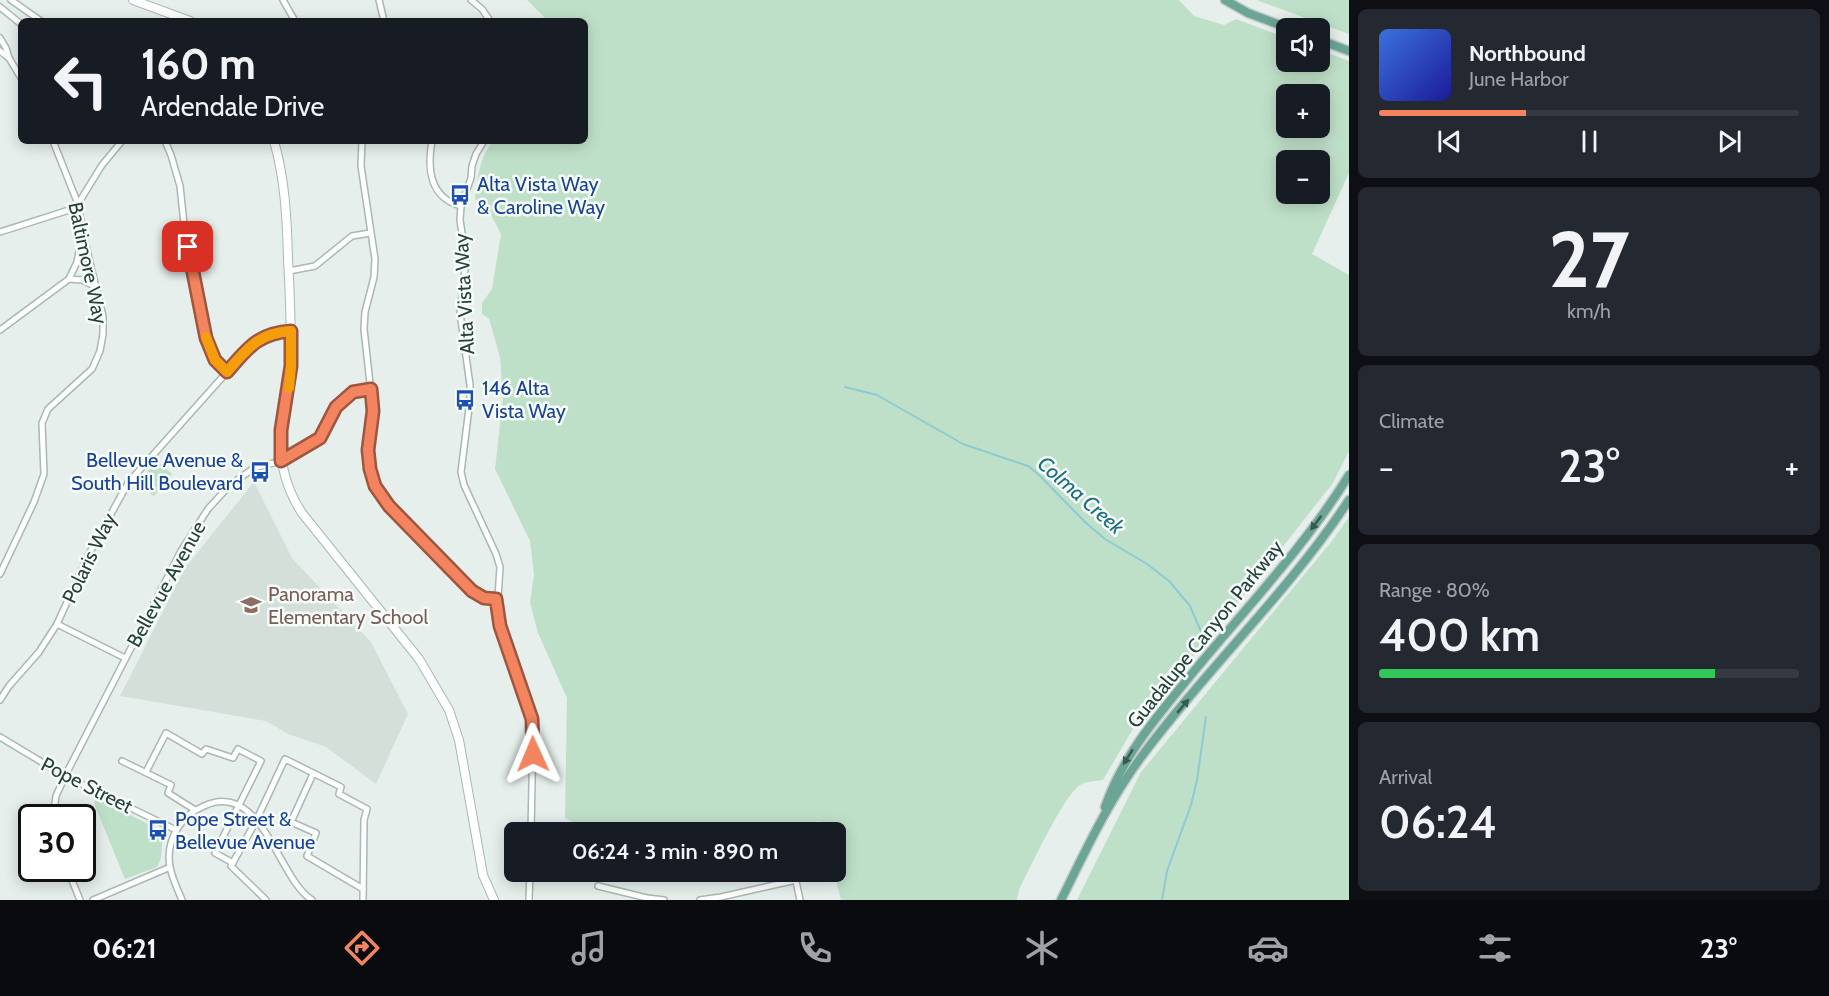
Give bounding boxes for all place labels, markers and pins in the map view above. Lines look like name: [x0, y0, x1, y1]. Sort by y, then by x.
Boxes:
place label: Alta Vista Way & Caroline Way: [477, 172, 605, 219]
bus stop icon: Alta Vista Way & Caroline Way: [448, 183, 472, 207]
pin: [162, 221, 213, 272]
place label: 146 Alta Vista Way: [482, 376, 566, 423]
bus stop icon: 146 Alta Vista Way: [453, 388, 477, 412]
place label: Bellevue Avenue & South Hill Boulevard: [71, 448, 243, 495]
bus stop icon: Bellevue Avenue & South Hill Boulevard: [248, 460, 272, 484]
place label: Panorama Elementary School: [268, 582, 429, 629]
school or university icon: Panorama Elementary School: [239, 593, 263, 617]
place label: Pope Street & Bellevue Avenue: [175, 807, 315, 854]
bus stop icon: Pope Street & Bellevue Avenue: [146, 818, 170, 842]

